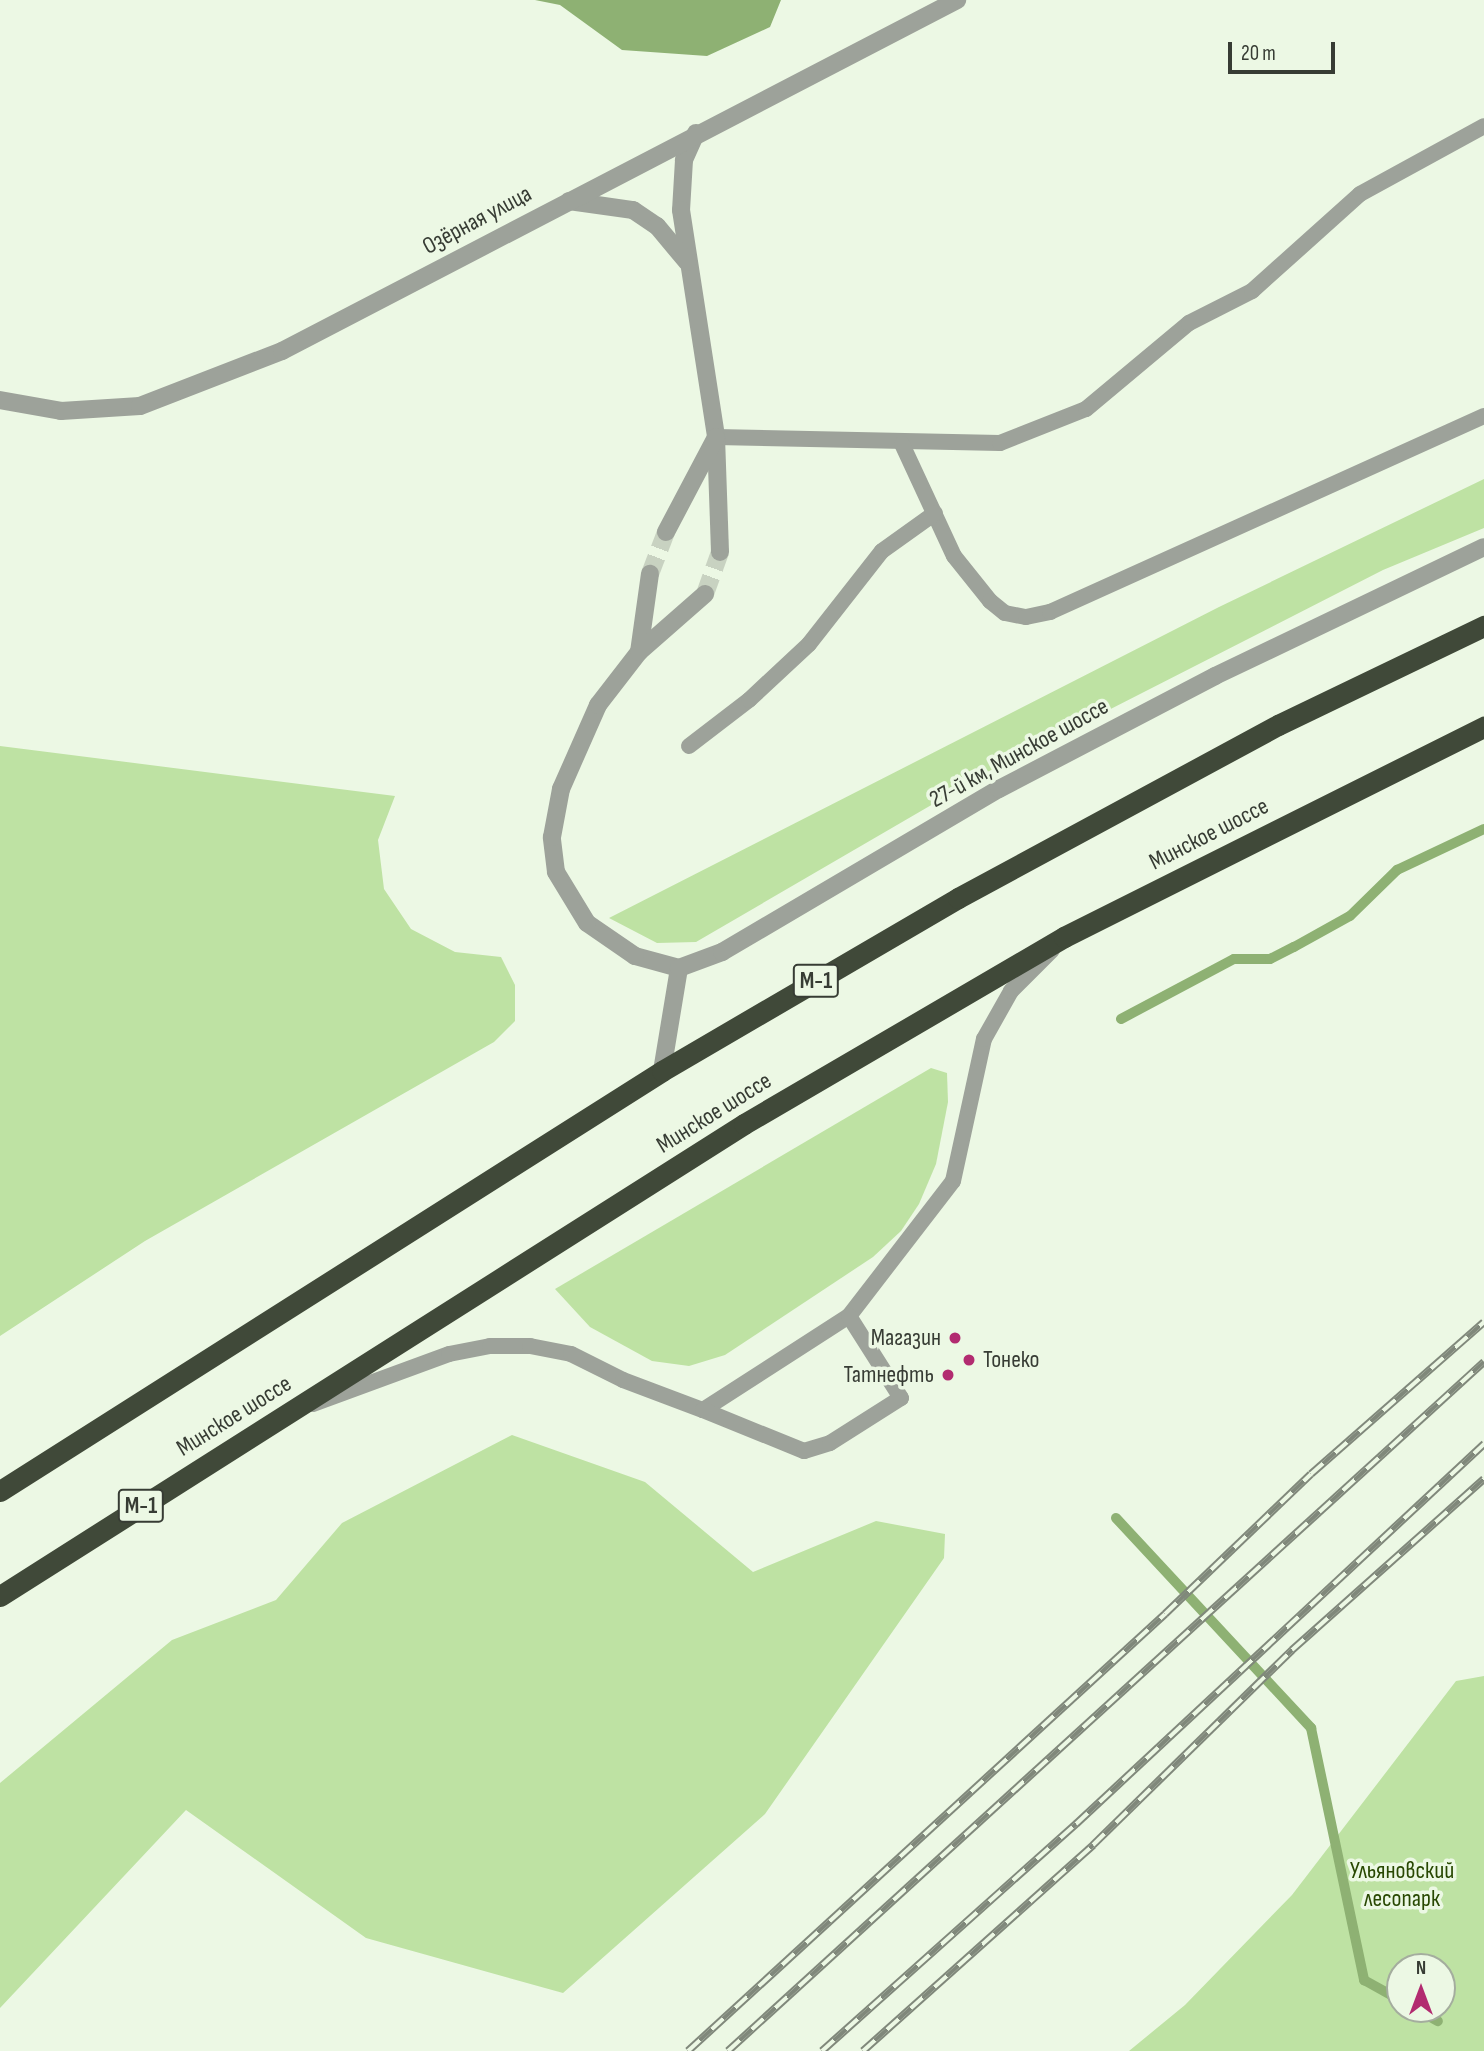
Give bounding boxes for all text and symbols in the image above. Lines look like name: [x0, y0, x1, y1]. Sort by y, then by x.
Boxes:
scale bar: [1232, 28, 1339, 72]
text: 20 m: [1241, 41, 1276, 66]
street label: Озёрная улица: [418, 179, 536, 261]
street label: 27-й км, Минское шоссе: [924, 692, 1114, 814]
street label: Минское шоссе: [1145, 792, 1273, 876]
road number: М-1: [792, 962, 840, 1000]
street label: Минское шоссе: [651, 1066, 777, 1160]
place label: Магазин: [871, 1324, 941, 1352]
marker: Магазин: [947, 1330, 963, 1346]
place label: Тонеко: [983, 1346, 1040, 1374]
marker: Тонеко: [961, 1352, 977, 1368]
place label: Татнефть: [844, 1361, 934, 1389]
marker: Татнефть: [940, 1367, 956, 1383]
street label: Минское шоссе: [171, 1369, 297, 1463]
road number: М-1: [116, 1486, 166, 1526]
park label: Ульяновский лесопарк: [1350, 1857, 1454, 1913]
north arrow: [1386, 1953, 1456, 2023]
text: N: [1416, 1957, 1426, 1980]

